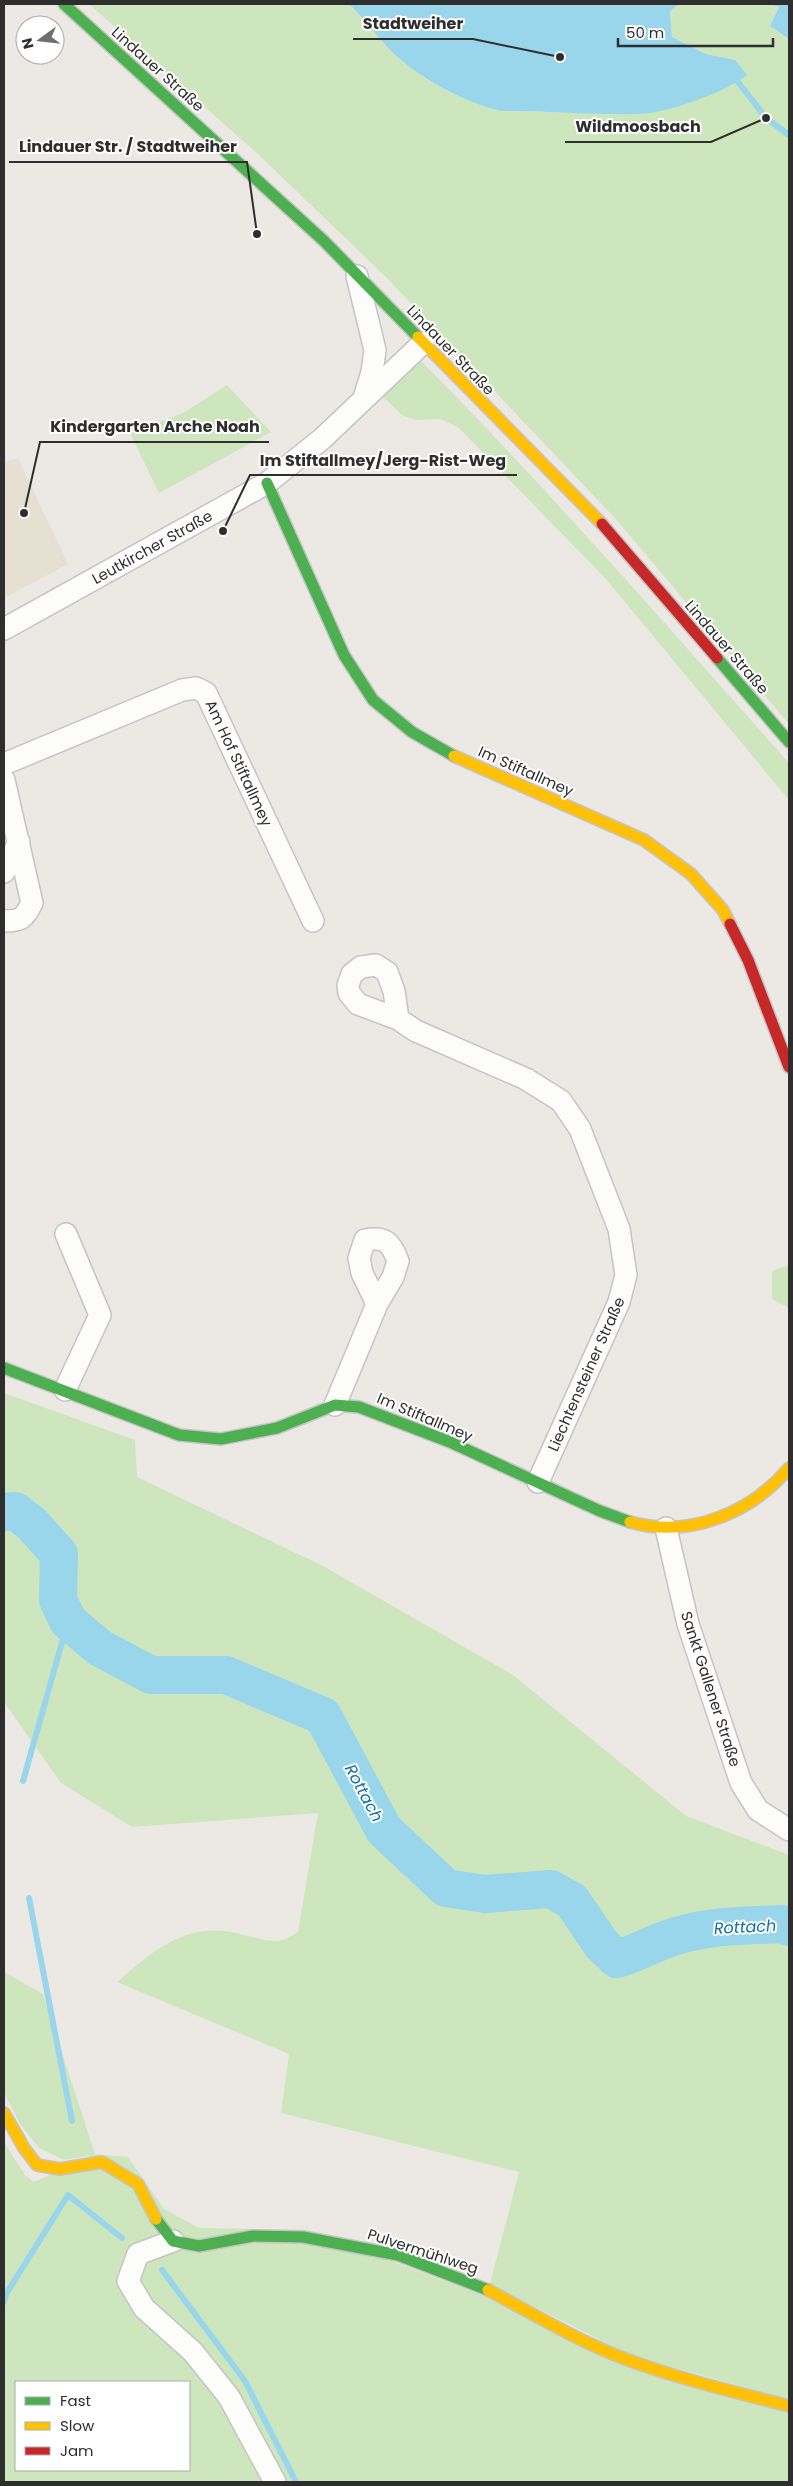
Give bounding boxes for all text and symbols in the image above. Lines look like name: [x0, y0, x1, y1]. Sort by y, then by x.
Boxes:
callout: Stadtweiher: [353, 8, 473, 39]
text: Stadtweiher: [363, 12, 463, 35]
north arrow: [15, 15, 65, 65]
scale bar: [618, 15, 773, 47]
street label: Lindauer Straße: [107, 22, 209, 116]
text: 50 m: [626, 22, 664, 43]
text: N: [16, 36, 38, 51]
callout: Wildmoosbach: [565, 111, 711, 142]
text: Wildmoosbach: [575, 115, 701, 138]
callout: Lindauer Str. / Stadtweiher: [9, 131, 247, 162]
text: Lindauer Str. / Stadtweiher: [19, 135, 237, 158]
street label: Lindauer Straße: [402, 300, 500, 400]
callout: Kindergarten Arche Noah: [40, 411, 269, 442]
text: Kindergarten Arche Noah: [50, 415, 260, 438]
callout: Im Stiftallmey/Jerg-Rist-Weg: [250, 444, 517, 475]
text: Im Stiftallmey/Jerg-Rist-Weg: [260, 449, 506, 472]
street label: Leutkircher Straße: [88, 505, 216, 589]
street label: Lindauer Straße: [680, 596, 774, 698]
street label: Am Hof Stiftallmey: [200, 696, 278, 830]
street label: Im Stiftallmey: [475, 741, 577, 802]
street label: Liechtensteiner Straße: [542, 1294, 630, 1454]
street label: Im Stiftallmey: [374, 1387, 477, 1447]
street label: Sankt Gallener Straße: [676, 1609, 746, 1769]
water label: Rottach: [339, 1760, 389, 1826]
water label: Rottach: [713, 1914, 777, 1940]
street label: Pulvermühlweg: [365, 2223, 481, 2279]
legend: [15, 2381, 190, 2471]
text: Fast: [60, 2390, 91, 2411]
text: Slow: [60, 2415, 95, 2436]
text: Jam: [60, 2440, 94, 2461]

